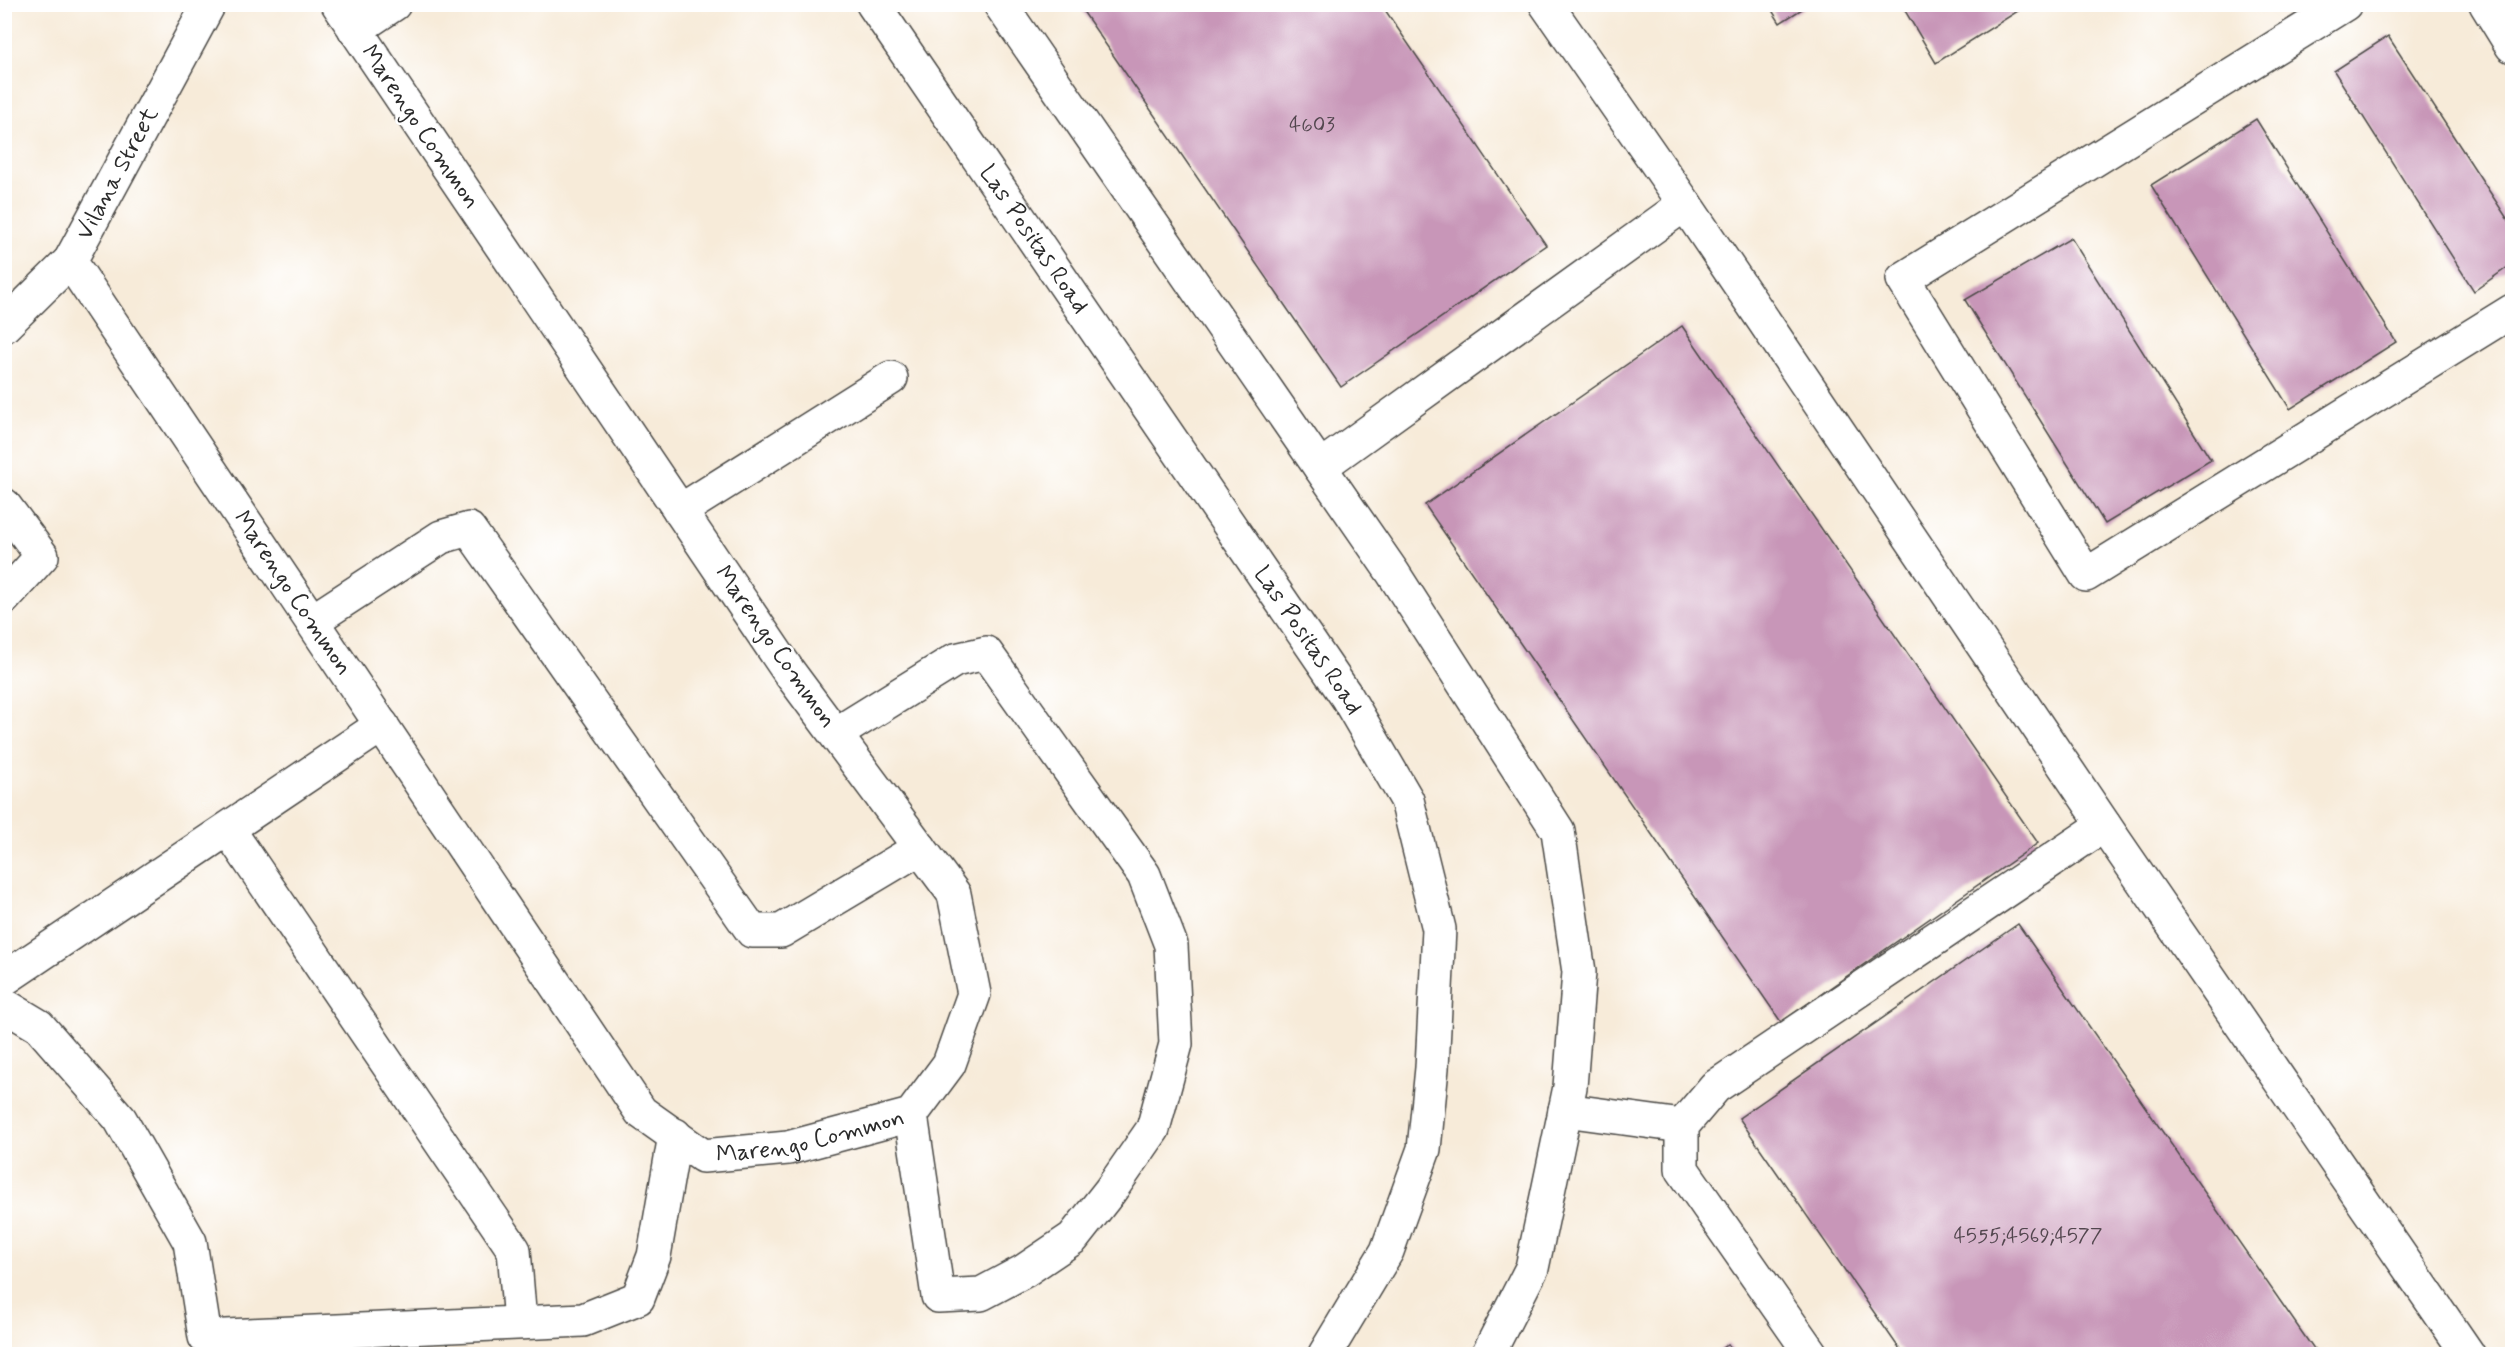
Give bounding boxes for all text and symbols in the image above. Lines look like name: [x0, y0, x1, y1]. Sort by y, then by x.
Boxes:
street label: Marengo Common: [354, 39, 486, 215]
street label: Vilana Street: [69, 102, 166, 245]
house number: 4603: [1289, 111, 1335, 139]
street label: Las Positas Road: [972, 159, 1096, 320]
street label: Marengo Common: [227, 505, 359, 681]
street label: Marengo Common: [707, 560, 843, 734]
street label: Las Positas Road: [1246, 560, 1370, 721]
street label: Marengo Common: [715, 1102, 908, 1170]
house number: 4555;4569;4577: [1954, 1222, 2103, 1250]

